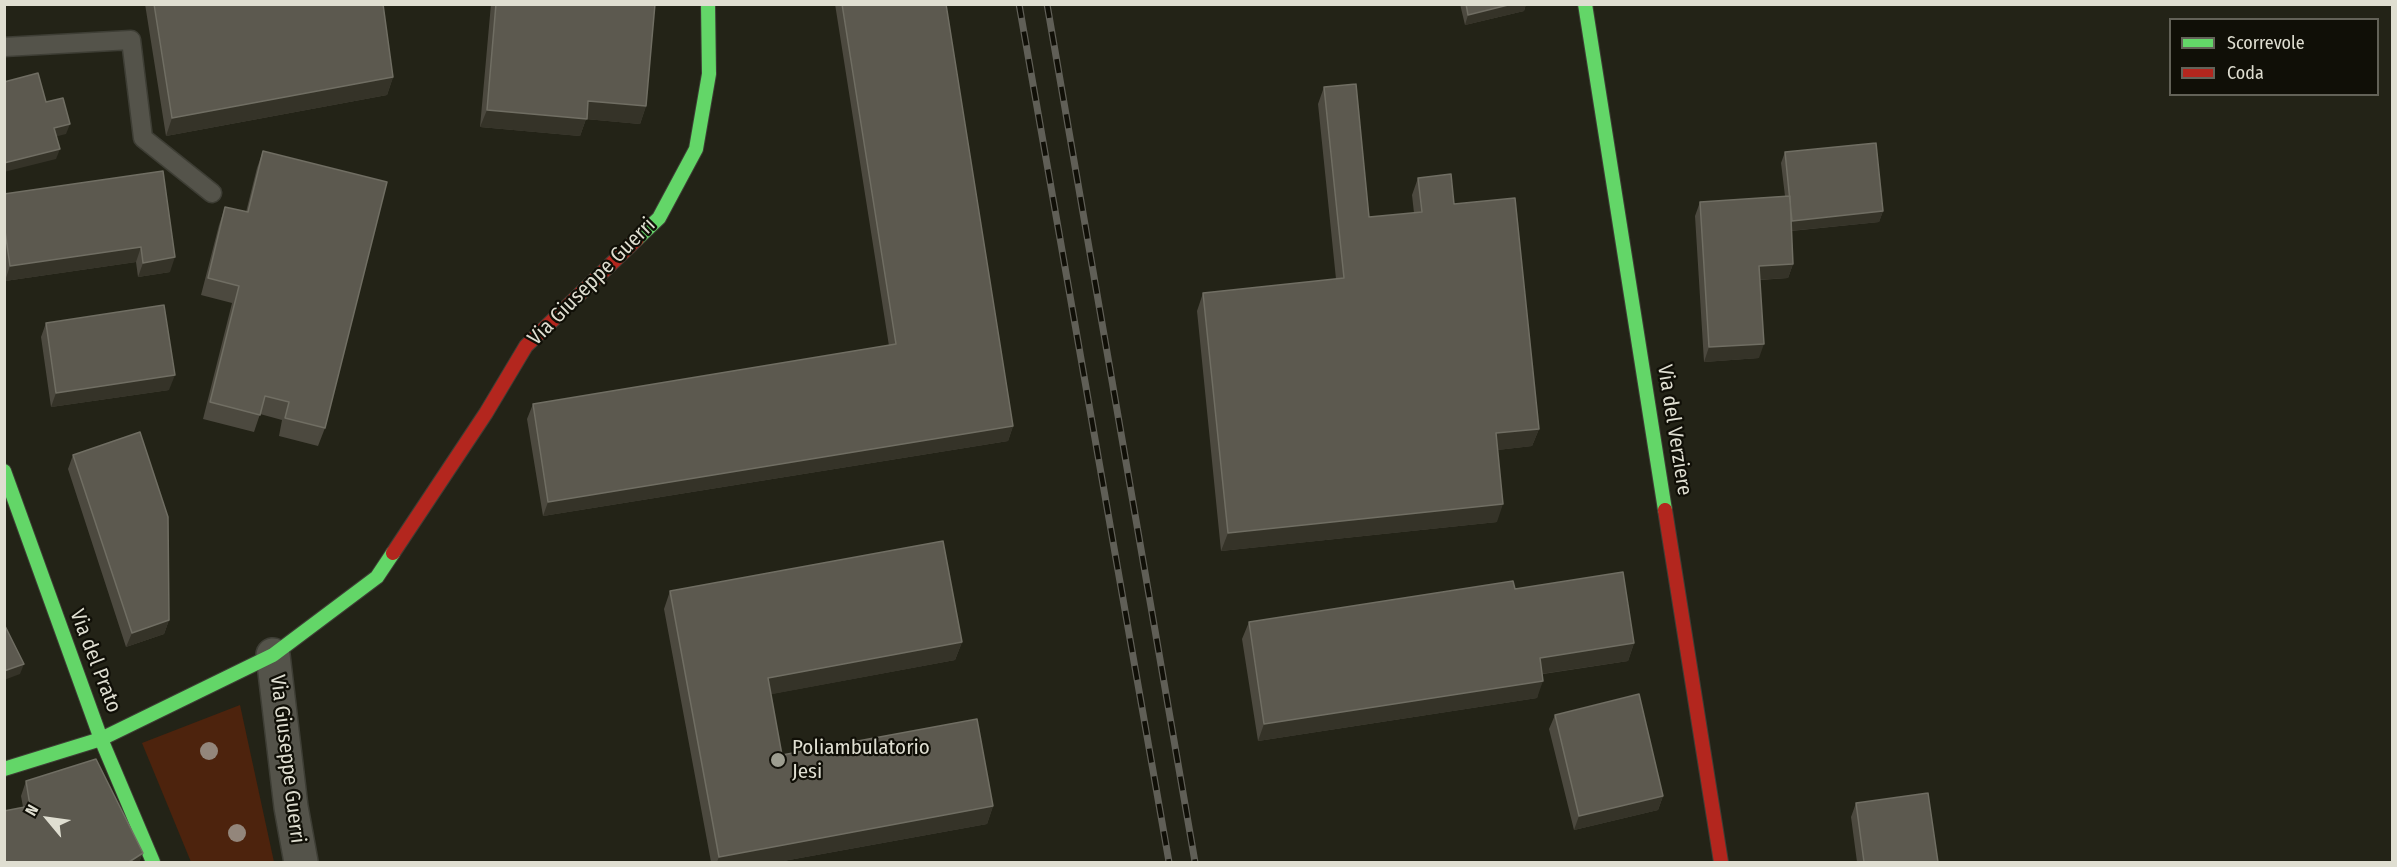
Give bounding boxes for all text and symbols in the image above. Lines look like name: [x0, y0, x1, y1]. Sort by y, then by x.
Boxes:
legend: [2169, 18, 2379, 96]
text: Scorrevole: [2227, 32, 2305, 54]
text: Coda: [2227, 62, 2264, 84]
street label: Via Giuseppe Guerri: [523, 213, 661, 351]
street label: Via del Verziere: [1651, 363, 1697, 497]
street label: Via del Prato: [64, 606, 126, 716]
street label: Via Giuseppe Guerri: [264, 673, 310, 845]
place label: Poliambulatorio Jesi: [792, 735, 930, 785]
marker: Poliambulatorio Jesi: [769, 751, 787, 769]
north arrow: [18, 789, 78, 849]
text: N: [21, 801, 42, 819]

